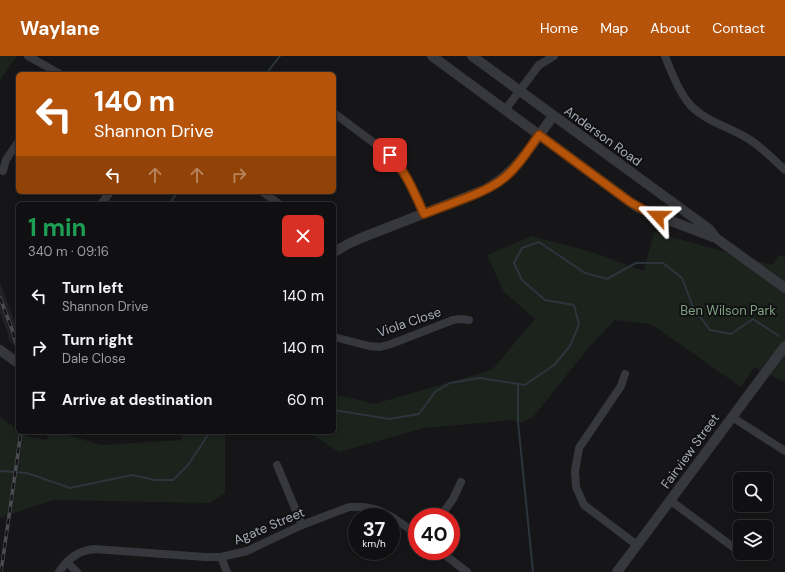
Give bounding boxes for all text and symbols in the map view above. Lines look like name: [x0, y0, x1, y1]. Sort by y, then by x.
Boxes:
text: Waylane: [20, 16, 100, 41]
text: Home: [540, 19, 578, 37]
text: Map: [600, 19, 628, 37]
text: About: [650, 19, 690, 37]
text: Contact: [712, 19, 765, 37]
text: 140 m: [94, 83, 175, 120]
icon: left: [28, 88, 80, 140]
street label: Anderson Road: [561, 102, 645, 170]
text: Shannon Drive: [94, 119, 214, 143]
pin: [373, 138, 407, 172]
icon: arrive: [379, 144, 401, 166]
icon: left: [102, 164, 124, 186]
icon: ahead: [144, 164, 166, 186]
icon: ahead: [186, 164, 208, 186]
icon: right: [228, 164, 250, 186]
position arrow: [637, 195, 679, 237]
text: 1 min: [28, 212, 86, 243]
button: close: [282, 215, 324, 257]
text: 340 m · 09:16: [28, 243, 109, 260]
text: Turn left: [62, 278, 123, 298]
icon: left: [28, 285, 50, 307]
text: 140 m: [283, 286, 324, 306]
text: Shannon Drive: [62, 298, 148, 315]
park label: Ben Wilson Park: [680, 302, 776, 319]
street label: Viola Close: [375, 303, 443, 341]
text: Turn right: [62, 330, 133, 350]
icon: right: [28, 337, 50, 359]
text: 140 m: [283, 338, 324, 358]
text: Dale Close: [62, 350, 126, 367]
icon: arrive: [28, 389, 50, 411]
text: Arrive at destination: [62, 390, 213, 410]
text: 60 m: [287, 390, 324, 410]
street label: Fairview Street: [657, 410, 723, 492]
map controls: [733, 472, 773, 560]
button: search: [733, 472, 773, 512]
street label: Agate Street: [231, 503, 307, 549]
speed limit sign: 40: [408, 508, 460, 560]
text: 37: [363, 516, 385, 542]
button: layers: [733, 520, 773, 560]
text: km/h: [362, 537, 386, 550]

